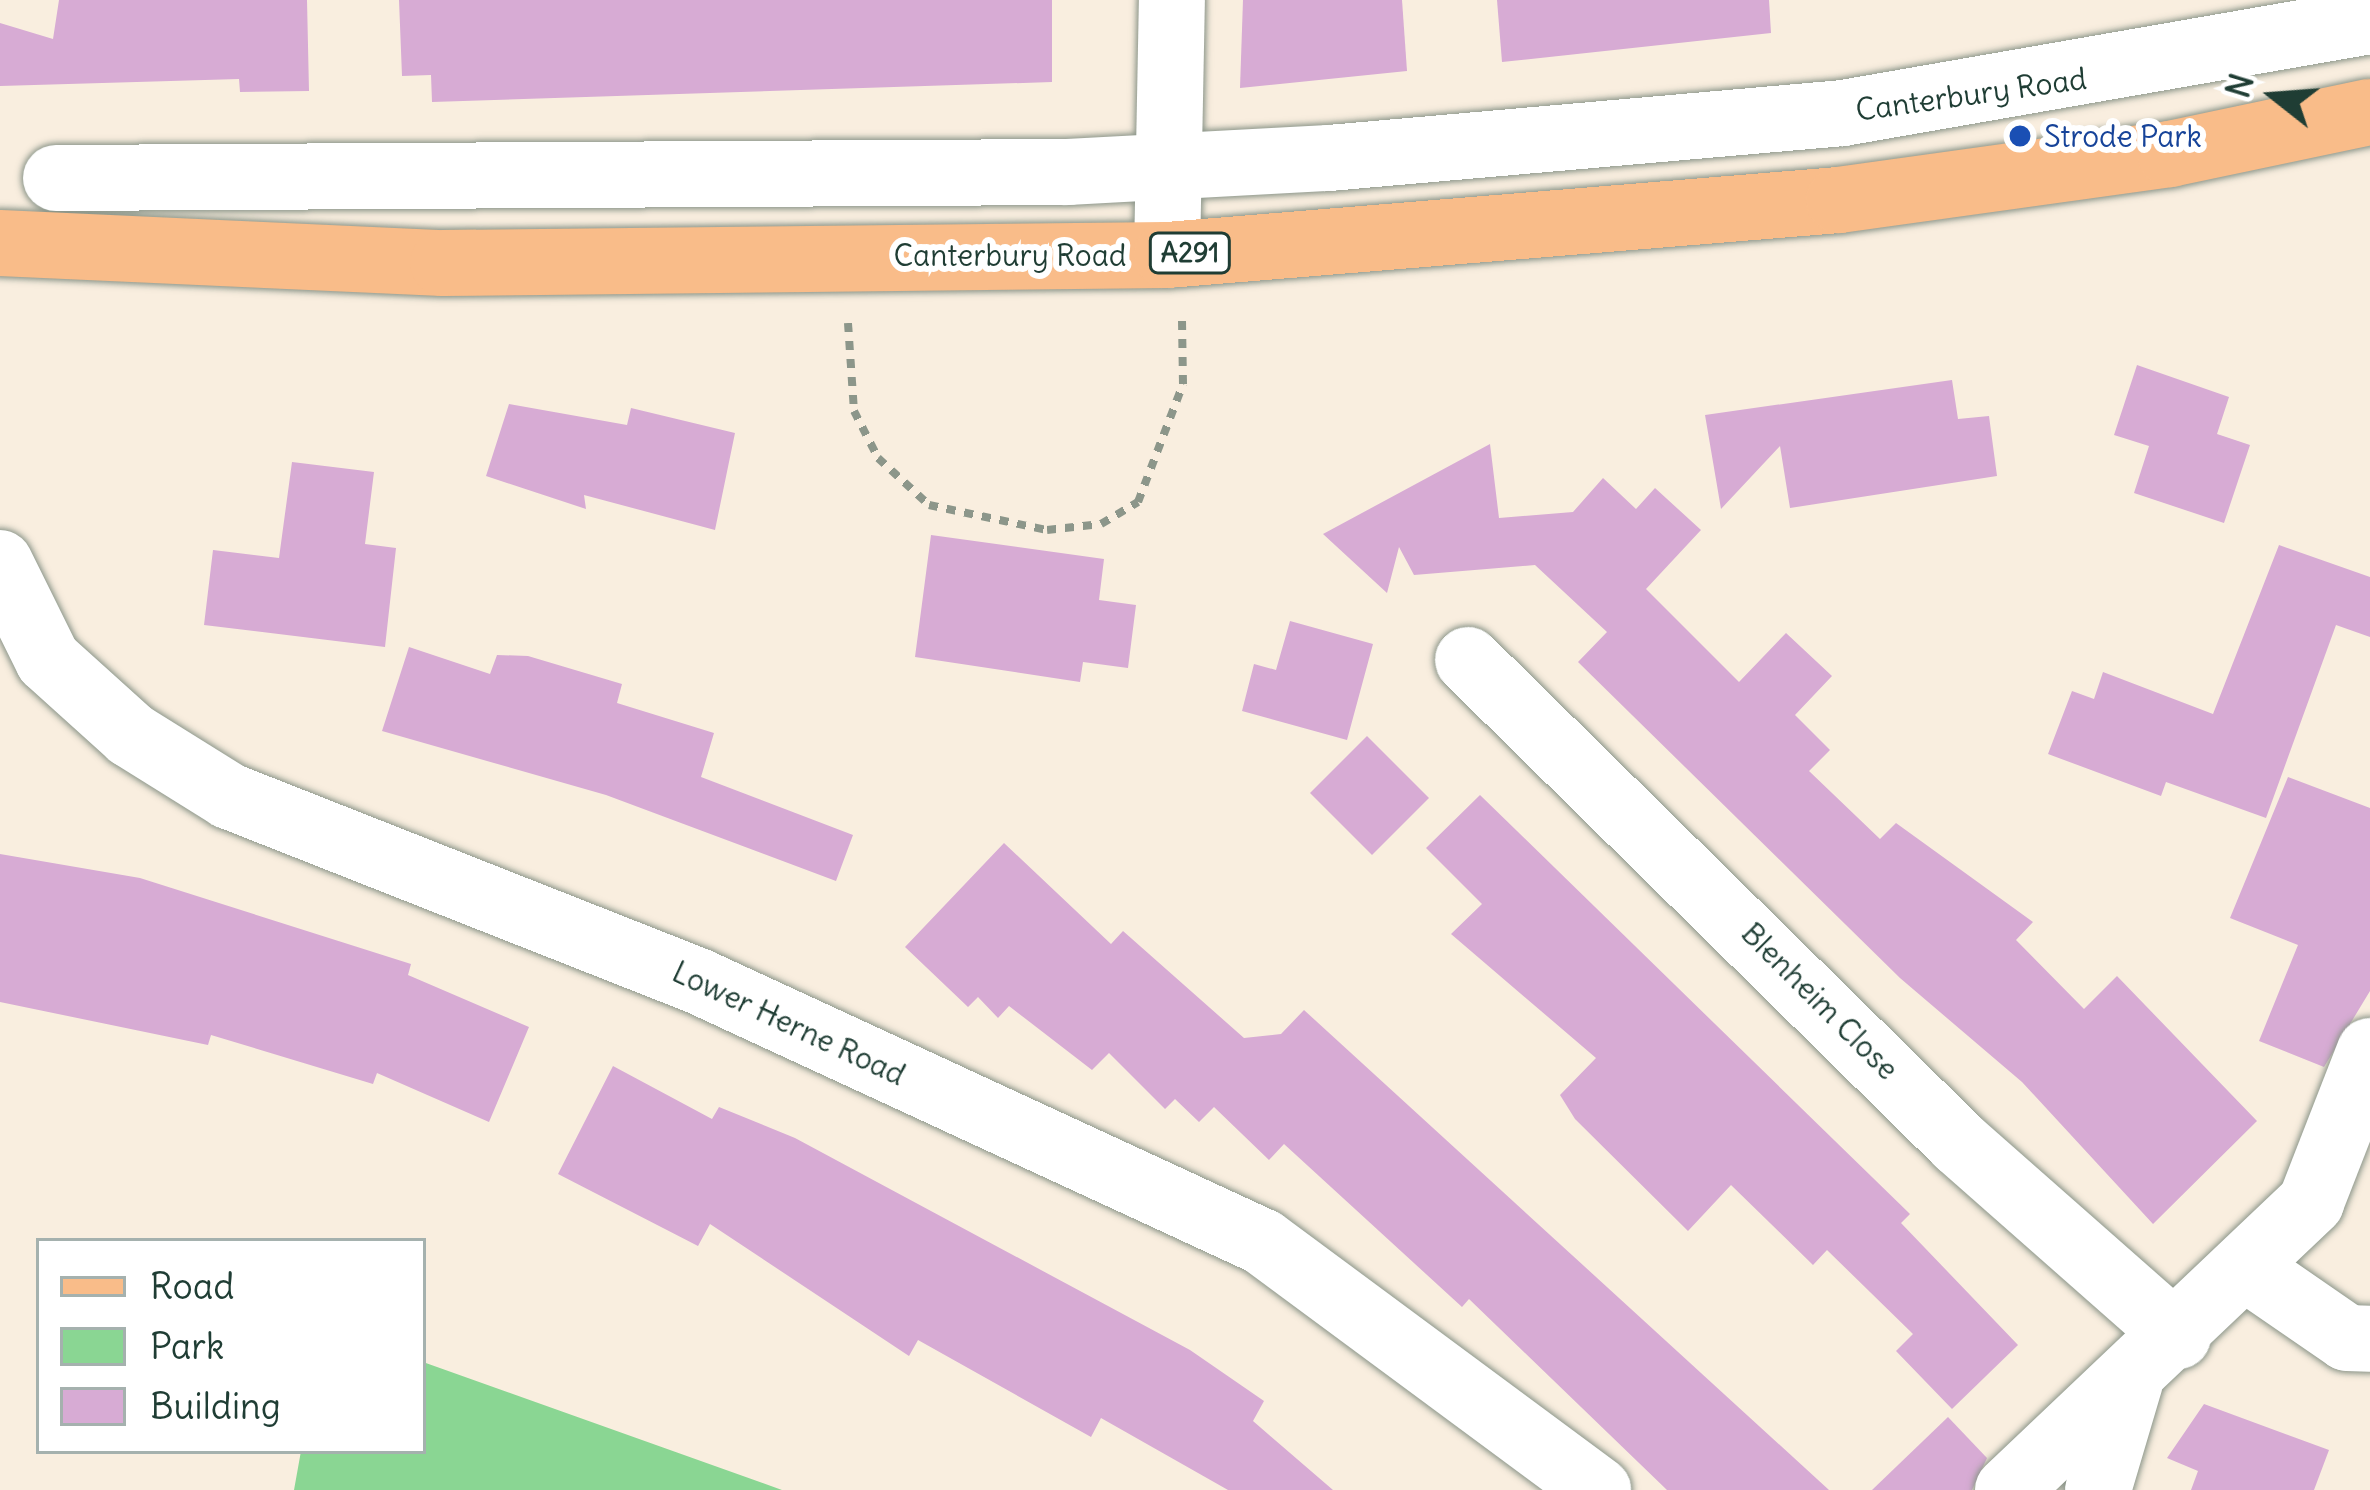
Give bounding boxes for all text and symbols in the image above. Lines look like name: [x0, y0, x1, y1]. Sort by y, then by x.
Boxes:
north arrow: [2214, 36, 2334, 156]
street label: Canterbury Road: [1853, 60, 2089, 128]
text: N: [2216, 68, 2263, 103]
place label: Strode Park: [2044, 118, 2202, 154]
marker: Strode Park: [2007, 123, 2033, 149]
road number: A291: [1148, 232, 1232, 274]
street label: Canterbury Road: [894, 237, 1126, 273]
street label: Blenheim Close: [1734, 915, 1906, 1087]
street label: Lower Herne Road: [667, 953, 911, 1093]
legend: [36, 1238, 426, 1454]
text: Road: [150, 1264, 234, 1309]
text: Park: [150, 1324, 224, 1369]
text: Building: [150, 1384, 281, 1429]

